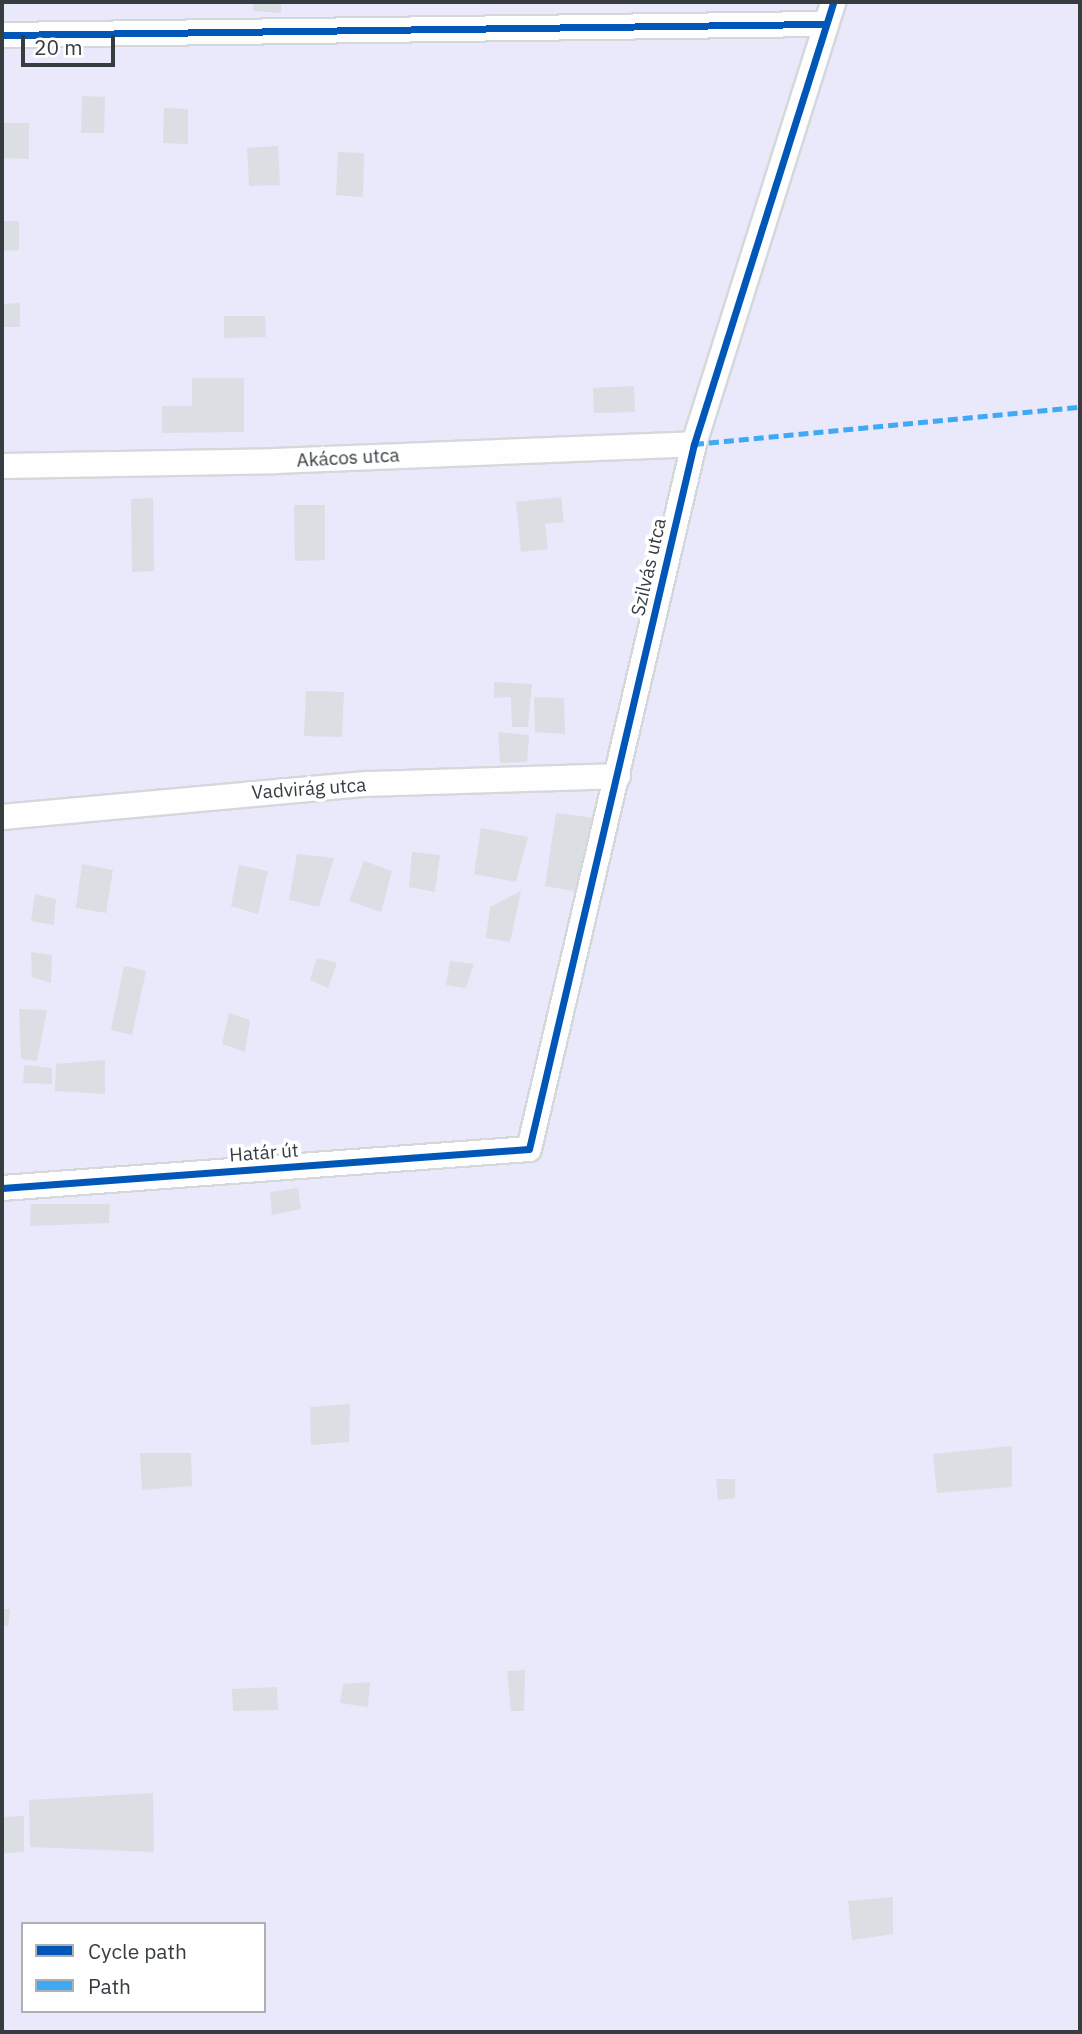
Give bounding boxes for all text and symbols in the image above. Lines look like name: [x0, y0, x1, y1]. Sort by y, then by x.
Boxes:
scale bar: [24, 21, 119, 65]
text: 20 m: [34, 33, 83, 61]
street label: Akácos utca: [296, 444, 400, 472]
street label: Szilvás utca: [627, 516, 671, 618]
street label: Vadvirág utca: [251, 774, 367, 804]
street label: Határ út: [229, 1139, 299, 1167]
legend: [21, 1922, 266, 2013]
text: Cycle path: [88, 1937, 187, 1965]
text: Path: [88, 1972, 131, 2000]

